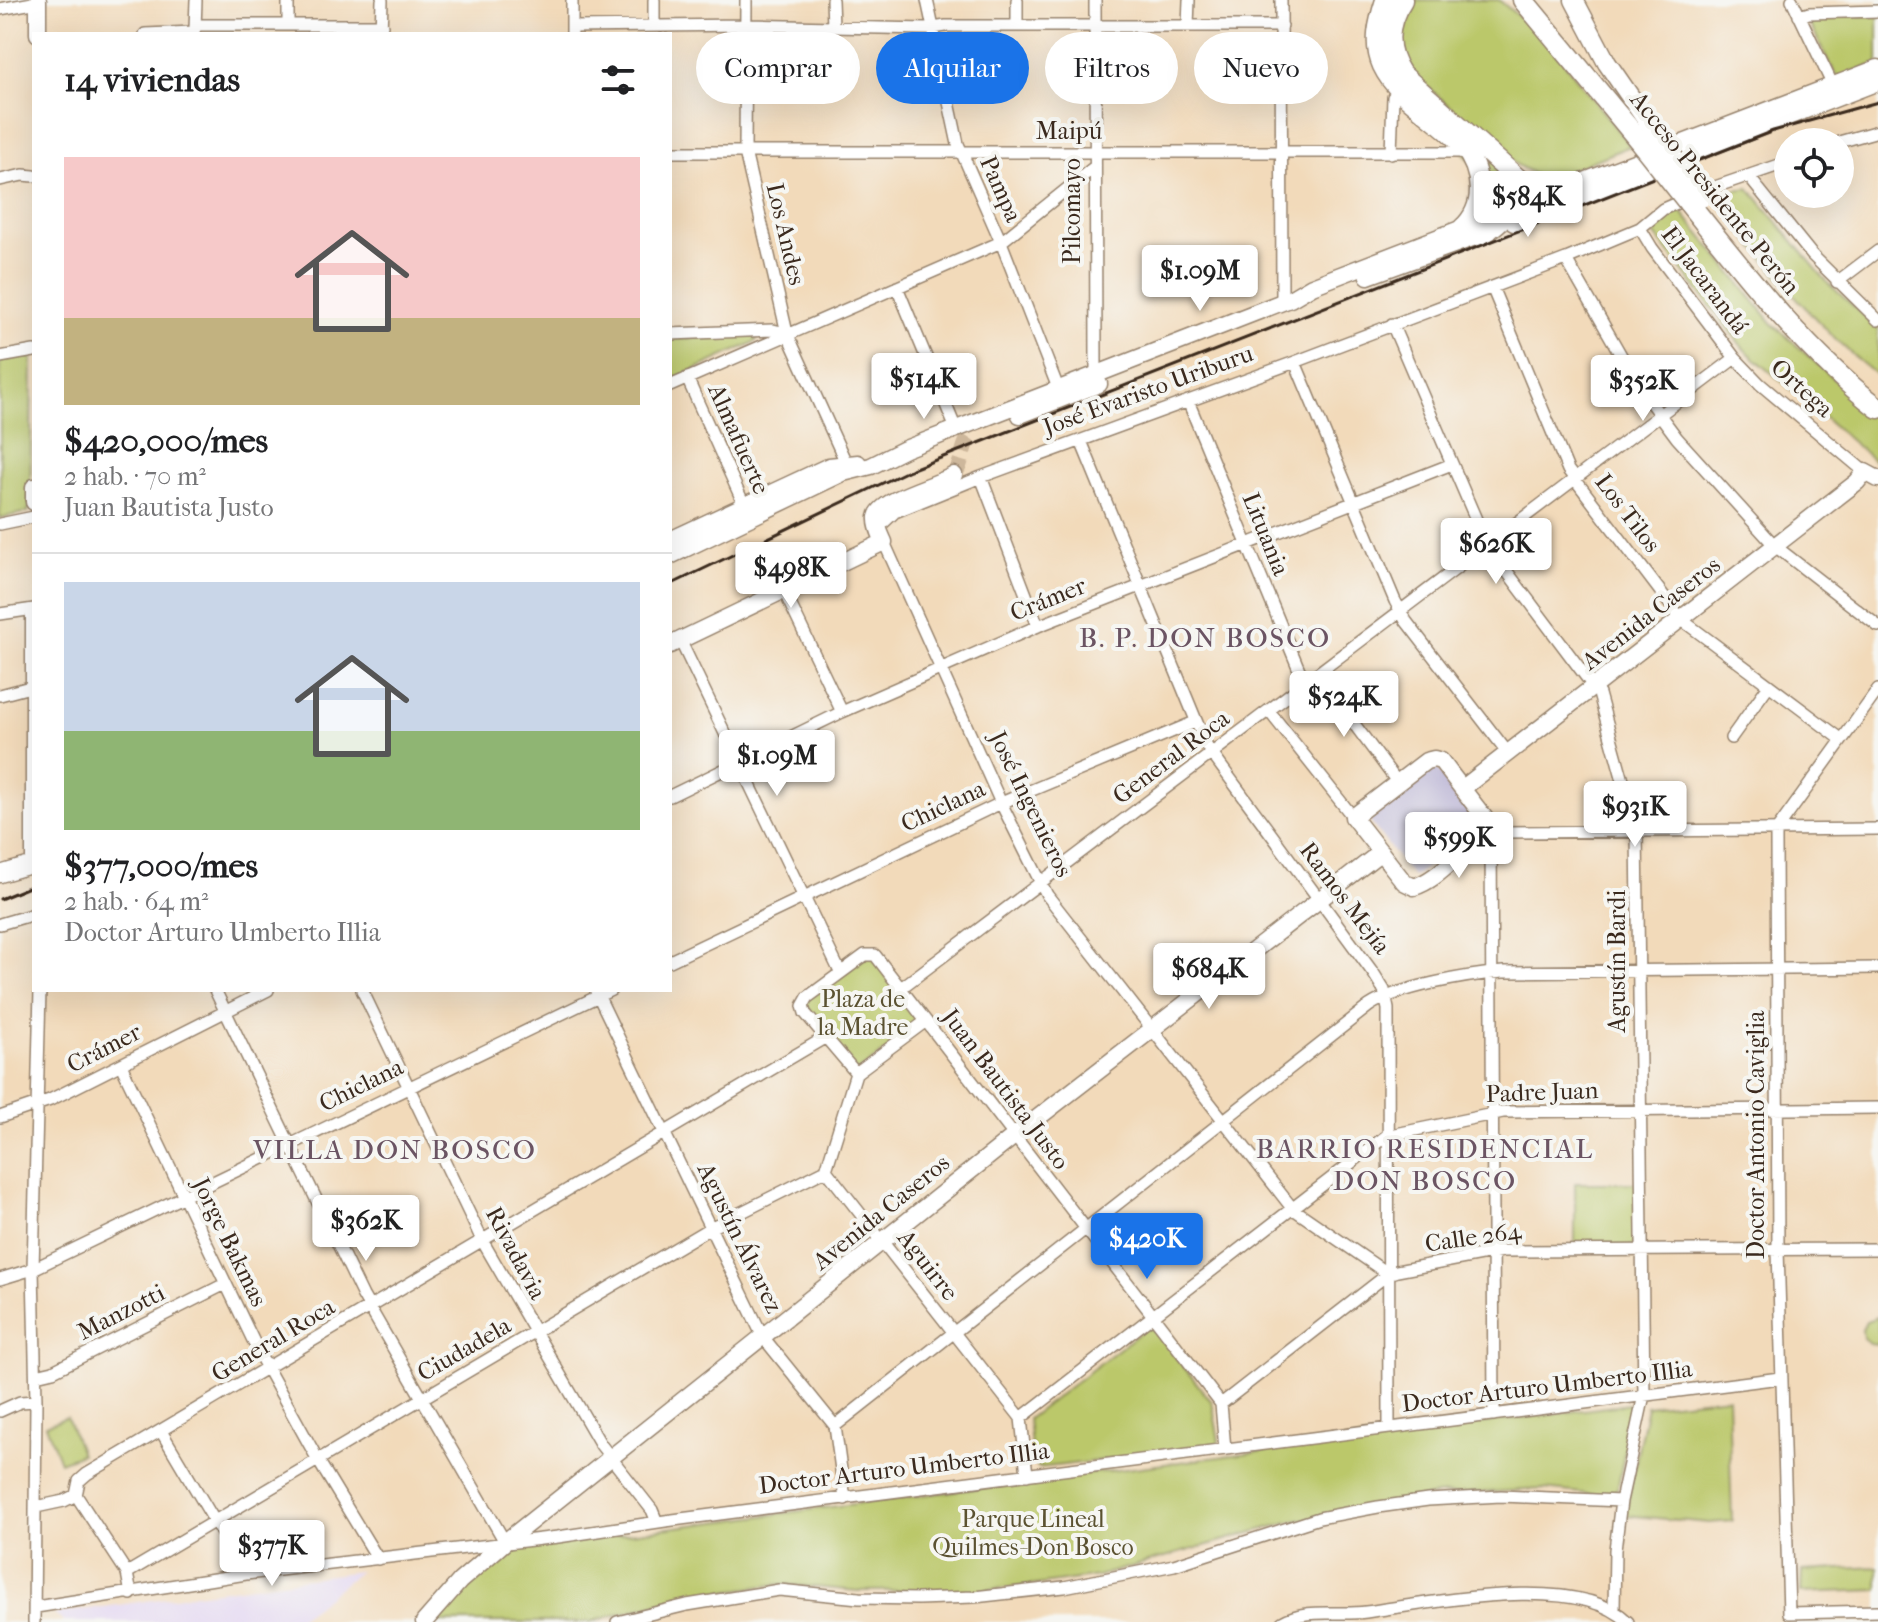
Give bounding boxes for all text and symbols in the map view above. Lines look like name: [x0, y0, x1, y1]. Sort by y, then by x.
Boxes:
chip: Comprar: [696, 32, 860, 104]
chip: Alquilar: [876, 32, 1029, 104]
chip: Filtros: [1045, 32, 1178, 104]
chip: Nuevo: [1194, 32, 1328, 104]
icon: filters: [596, 58, 640, 102]
text: 14 viviendas: [64, 60, 240, 100]
street label: Acceso Presidente Perón: [1624, 85, 1806, 300]
street label: Maipú: [1036, 117, 1103, 145]
map controls: [1774, 128, 1854, 208]
button: locate: [1774, 128, 1854, 208]
street label: Pampa: [974, 152, 1028, 227]
street label: Pilcomayo: [1058, 158, 1086, 264]
pin: $584K: [1472, 171, 1584, 239]
street label: Los Andes: [761, 180, 811, 288]
text: $584K: [1492, 181, 1564, 212]
icon: home: [280, 209, 424, 353]
street label: El Jacarandá: [1656, 221, 1755, 340]
pin: $1.09M: [1135, 245, 1265, 313]
text: $1.09M: [1160, 255, 1240, 286]
street label: José Evaristo Uriburu: [1037, 339, 1257, 442]
pin: $514K: [868, 353, 980, 421]
street label: Ortega: [1765, 353, 1839, 424]
pin: $352K: [1587, 355, 1699, 423]
text: $514K: [889, 363, 959, 394]
text: $352K: [1609, 365, 1677, 396]
street label: Almafuerte: [702, 379, 776, 498]
text: $420,000/mes: [64, 421, 268, 461]
text: 2 hab. · 70 m²: [64, 461, 206, 492]
street label: Los Tilos: [1589, 468, 1667, 558]
street label: Lituania: [1237, 489, 1296, 580]
text: Juan Bautista Justo: [64, 492, 274, 523]
pin: $626K: [1440, 518, 1552, 586]
text: $626K: [1459, 528, 1533, 559]
pin: $498K: [735, 542, 847, 610]
street label: Avenida Caseros: [1576, 550, 1726, 676]
text: $498K: [753, 552, 829, 583]
street label: Crámer: [1006, 571, 1091, 627]
district label: B. P. DON BOSCO: [1079, 621, 1331, 654]
icon: home: [280, 634, 424, 778]
pin: $524K: [1288, 671, 1400, 739]
text: $524K: [1307, 681, 1381, 712]
street label: General Roca: [1107, 704, 1235, 810]
street label: José Ingenieros: [983, 725, 1078, 881]
pin: $1.09M: [712, 730, 842, 798]
text: $1.09M: [737, 740, 817, 771]
street label: Chiclana: [896, 774, 990, 838]
pin: $931K: [1579, 781, 1691, 849]
text: $931K: [1602, 791, 1668, 822]
pin: $599K: [1403, 812, 1515, 880]
text: $599K: [1423, 822, 1495, 853]
street label: Ramos Mejía: [1294, 837, 1397, 960]
text: $377,000/mes: [64, 846, 258, 886]
text: 2 hab. · 64 m²: [64, 886, 208, 917]
street label: Agustín Bardi: [1603, 890, 1631, 1033]
text: Doctor Arturo Umberto Illia: [64, 917, 381, 948]
pin: $684K: [1153, 943, 1265, 1011]
text: $684K: [1171, 953, 1247, 984]
park label: Plaza de la Madre: [817, 985, 909, 1041]
street label: Juan Bautista Justo: [935, 1002, 1075, 1175]
street label: Doctor Antonio Caviglia: [1742, 1010, 1770, 1259]
street label: Crámer: [62, 1017, 146, 1078]
street label: Chiclana: [314, 1052, 408, 1117]
street label: Padre Juan: [1485, 1076, 1599, 1108]
district label: BARRIO RESIDENCIAL DON BOSCO: [1256, 1132, 1594, 1197]
district label: VILLA DON BOSCO: [252, 1133, 537, 1166]
street label: Avenida Caseros: [806, 1148, 955, 1276]
street label: Agustín Álvarez: [691, 1157, 789, 1318]
street label: Jorge Bakmas: [186, 1171, 273, 1311]
pin: $362K: [310, 1195, 422, 1263]
street label: Rivadavia: [480, 1202, 552, 1305]
text: $362K: [330, 1205, 402, 1236]
pin: $420K: [1091, 1213, 1203, 1281]
street label: Calle 264: [1423, 1216, 1524, 1258]
street label: Aguirre: [891, 1223, 964, 1306]
text: $420K: [1109, 1223, 1185, 1254]
street label: Manzotti: [73, 1278, 169, 1346]
street label: General Roca: [206, 1292, 340, 1388]
street label: Ciudadela: [412, 1311, 516, 1387]
street label: Doctor Arturo Umberto Illia: [1400, 1354, 1695, 1418]
street label: Doctor Arturo Umberto Illia: [757, 1436, 1052, 1500]
park label: Parque Lineal Quilmes-Don Bosco: [932, 1505, 1134, 1561]
pin: $377K: [216, 1520, 328, 1588]
text: $377K: [238, 1530, 306, 1561]

